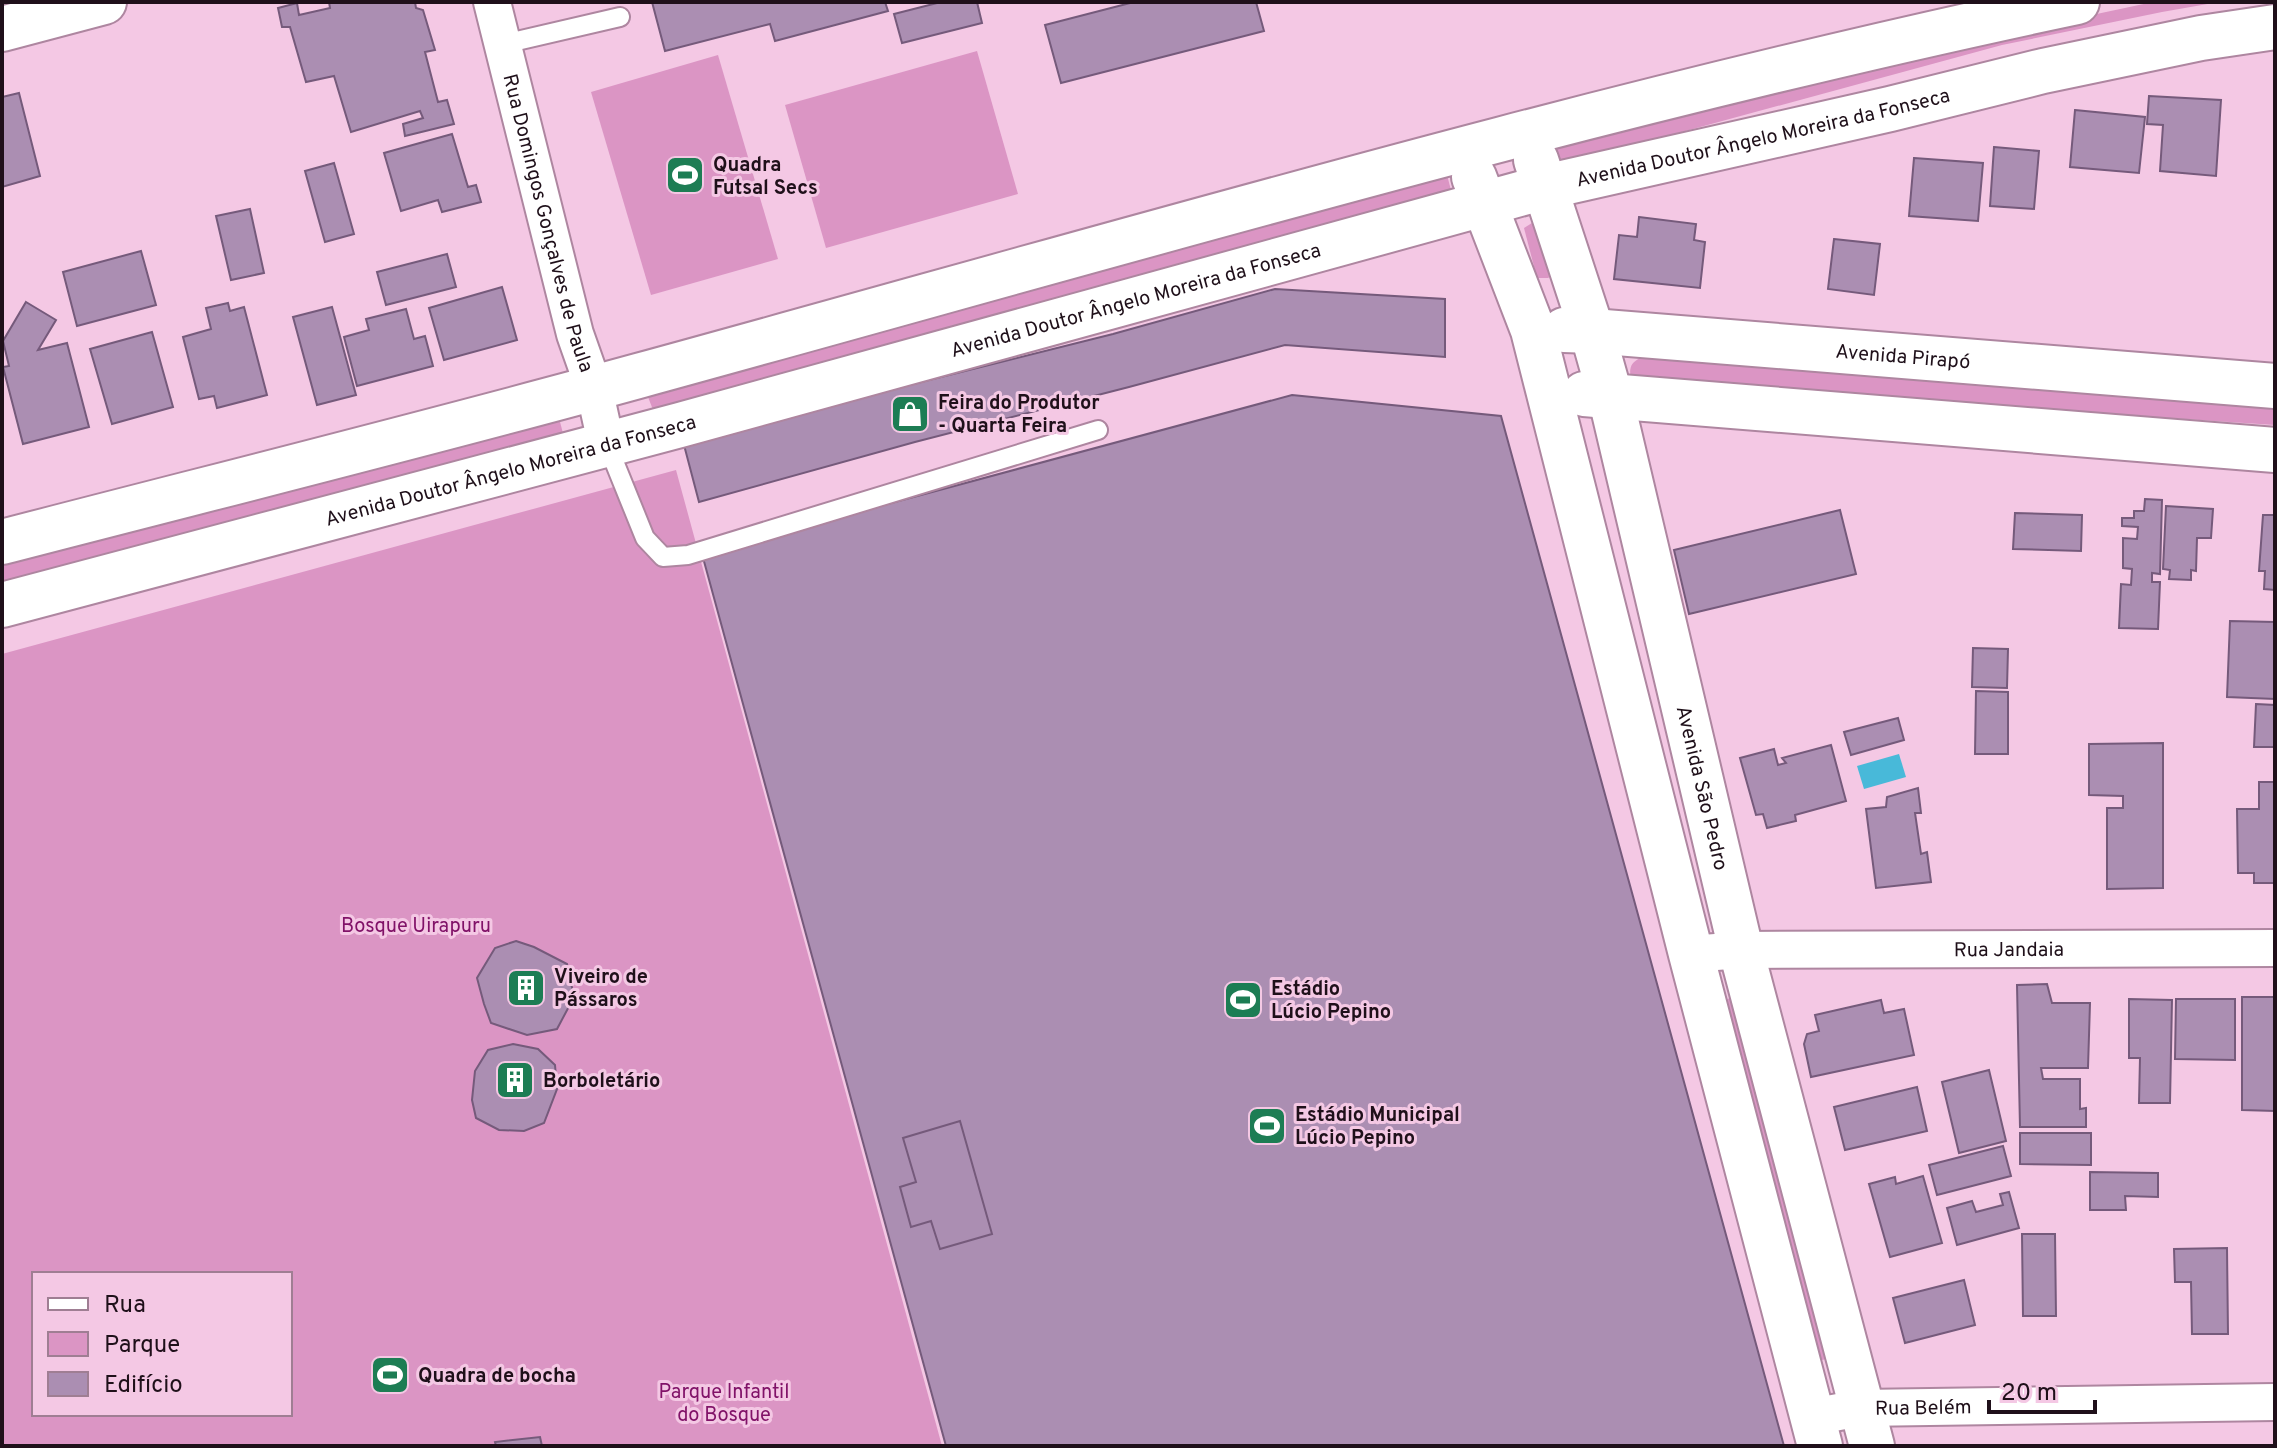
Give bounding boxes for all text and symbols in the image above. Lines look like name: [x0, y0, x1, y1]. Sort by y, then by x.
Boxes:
street label: Rua Domingos Gonçalves de Paula: [495, 71, 598, 376]
street label: Avenida Doutor Ângelo Moreira da Fonseca: [1574, 84, 1953, 195]
place label: Quadra Futsal Secs: [713, 153, 818, 202]
sports icon: Quadra Futsal Secs: [664, 154, 706, 196]
street label: Avenida Doutor Ângelo Moreira da Fonseca: [948, 238, 1324, 365]
street label: Avenida Pirapó: [1834, 340, 1971, 376]
place label: Feira do Produtor - Quarta Feira: [938, 391, 1100, 440]
shop icon: Feira do Produtor - Quarta Feira: [889, 393, 931, 435]
street label: Avenida Doutor Ângelo Moreira da Fonseca: [323, 410, 699, 534]
street label: Avenida São Pedro: [1669, 703, 1733, 873]
park label: Bosque Uirapuru: [341, 914, 491, 940]
street label: Rua Jandaia: [1954, 938, 2064, 964]
place label: Viveiro de Pássaros: [554, 965, 648, 1014]
building icon: Viveiro de Pássaros: [505, 967, 547, 1009]
place label: Estádio Lúcio Pepino: [1271, 977, 1391, 1026]
sports icon: Estádio Lúcio Pepino: [1222, 979, 1264, 1021]
building icon: Borboletário: [494, 1059, 536, 1101]
place label: Borboletário: [543, 1069, 660, 1095]
place label: Estádio Municipal Lúcio Pepino: [1295, 1103, 1460, 1152]
sports icon: Estádio Municipal Lúcio Pepino: [1246, 1105, 1288, 1147]
legend: [32, 1272, 292, 1416]
text: Rua: [104, 1291, 146, 1321]
text: Parque: [104, 1331, 180, 1361]
sports icon: Quadra de bocha: [369, 1354, 411, 1396]
place label: Quadra de bocha: [418, 1364, 576, 1390]
scale bar: [1989, 1364, 2095, 1414]
text: Edifício: [104, 1371, 183, 1401]
text: 20 m: [2001, 1379, 2057, 1409]
park label: Parque Infantil do Bosque: [659, 1380, 789, 1429]
street label: Rua Belém: [1875, 1395, 1972, 1423]

